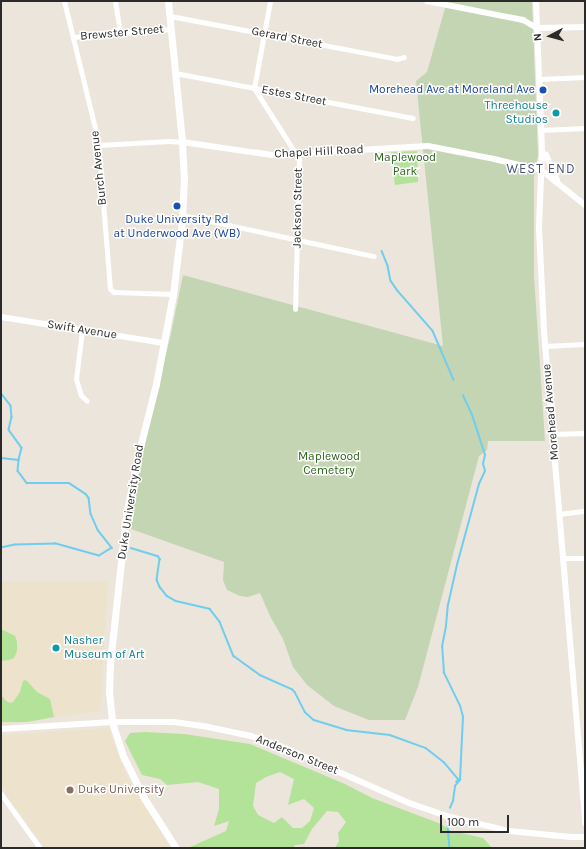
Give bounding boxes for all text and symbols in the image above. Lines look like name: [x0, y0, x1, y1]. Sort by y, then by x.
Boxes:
north arrow: [530, 16, 570, 56]
street label: Brewster Street: [80, 22, 164, 44]
street label: Gerard Street: [250, 24, 324, 52]
text: N: [531, 33, 544, 42]
street label: Estes Street: [260, 83, 328, 109]
place label: Morehead Ave at Moreland Ave: [369, 83, 535, 97]
marker: Morehead Ave at Moreland Ave: [538, 85, 548, 95]
place label: Threehouse Studios: [485, 99, 548, 127]
marker: Threehouse Studios: [551, 108, 561, 118]
street label: Burch Avenue: [88, 130, 110, 206]
street label: Chapel Hill Road: [274, 142, 364, 162]
park label: Maplewood Park: [374, 151, 436, 179]
district label: WEST END: [506, 161, 576, 177]
street label: Jackson Street: [290, 168, 306, 248]
marker: Duke University Rd at Underwood Ave (WB): [172, 201, 182, 211]
place label: Duke University Rd at Underwood Ave (WB): [114, 213, 240, 241]
street label: Swift Avenue: [46, 317, 118, 343]
street label: Morehead Avenue: [540, 363, 562, 461]
street label: Duke University Road: [115, 443, 147, 561]
park label: Maplewood Cemetery: [298, 450, 360, 478]
place label: Nasher Museum of Art: [64, 634, 145, 662]
marker: Nasher Museum of Art: [51, 643, 61, 653]
street label: Anderson Street: [254, 732, 340, 778]
place label: Duke University: [78, 783, 164, 797]
marker: Duke University: [65, 785, 75, 795]
scale bar: [442, 807, 511, 833]
text: 100 m: [447, 815, 479, 829]

